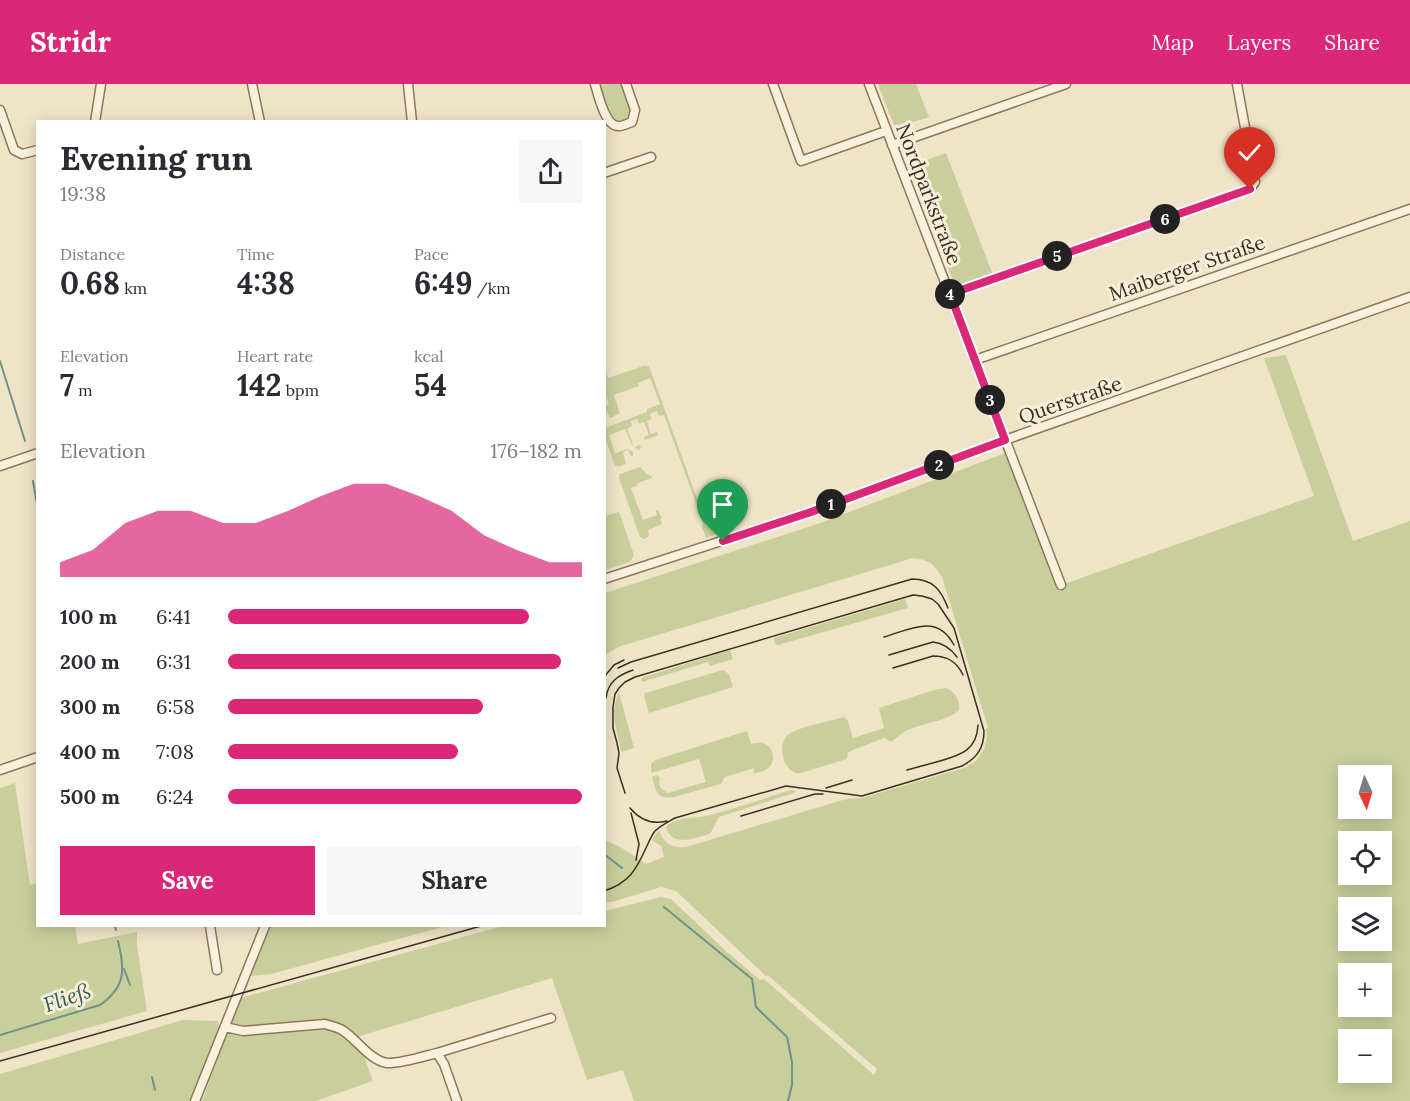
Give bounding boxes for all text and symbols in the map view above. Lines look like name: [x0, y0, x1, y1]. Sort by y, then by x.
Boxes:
text: Stridr: [30, 24, 111, 60]
text: Map: [1151, 29, 1194, 56]
text: Layers: [1227, 29, 1291, 56]
text: Share: [1324, 29, 1380, 56]
street label: Nordparkstraße: [891, 120, 968, 268]
pin: [1224, 127, 1275, 189]
icon: check: [1233, 136, 1266, 169]
text: Evening run: [60, 137, 252, 179]
button: share: [519, 140, 582, 203]
text: 19:38: [60, 181, 106, 206]
pin: 6: [1150, 204, 1180, 234]
text: 6: [1160, 209, 1170, 229]
street label: Maiberger Straße: [1106, 229, 1268, 306]
pin: 5: [1042, 241, 1072, 271]
text: Distance: [60, 244, 125, 264]
text: Time: [237, 244, 275, 264]
text: Pace: [414, 244, 449, 264]
text: 5: [1053, 246, 1061, 266]
text: 0.68: [60, 264, 120, 302]
text: 4:38: [237, 264, 295, 302]
text: 6:49: [414, 264, 472, 302]
text: km: [120, 278, 147, 298]
text: /km: [472, 278, 511, 298]
pin: 4: [935, 279, 965, 309]
text: 4: [946, 284, 954, 304]
text: Elevation: [60, 346, 129, 366]
text: Heart rate: [237, 346, 313, 366]
text: kcal: [414, 346, 444, 366]
text: 7: [60, 366, 74, 404]
text: 142: [237, 366, 282, 404]
text: 54: [414, 366, 447, 404]
street label: Querstraße: [1015, 370, 1125, 429]
text: m: [74, 380, 93, 400]
text: bpm: [282, 380, 319, 400]
pin: 3: [975, 385, 1005, 415]
text: 3: [986, 390, 994, 410]
text: Elevation: [60, 438, 146, 463]
text: 176–182 m: [490, 438, 582, 463]
pin: 2: [924, 450, 954, 480]
text: 2: [935, 455, 943, 475]
pin: [697, 479, 748, 541]
icon: arrive: [706, 488, 739, 521]
pin: 1: [816, 489, 846, 519]
text: 1: [828, 494, 834, 514]
text: 100 m: [60, 604, 117, 629]
text: 6:41: [156, 604, 191, 629]
text: 200 m: [60, 649, 120, 674]
text: 6:31: [156, 649, 191, 674]
text: 300 m: [60, 694, 120, 719]
text: 6:58: [156, 694, 195, 719]
text: 400 m: [60, 739, 120, 764]
text: 7:08: [156, 739, 194, 764]
north arrow: [1338, 765, 1392, 819]
map controls: [1338, 765, 1392, 1083]
text: 500 m: [60, 784, 120, 809]
text: 6:24: [156, 784, 194, 809]
button: locate: [1338, 831, 1392, 885]
button: Save: [60, 846, 315, 915]
button: Share: [327, 846, 582, 915]
button: layers: [1338, 897, 1392, 951]
button: +: [1338, 963, 1392, 1017]
water label: Fließ: [40, 977, 94, 1018]
button: −: [1338, 1029, 1392, 1083]

